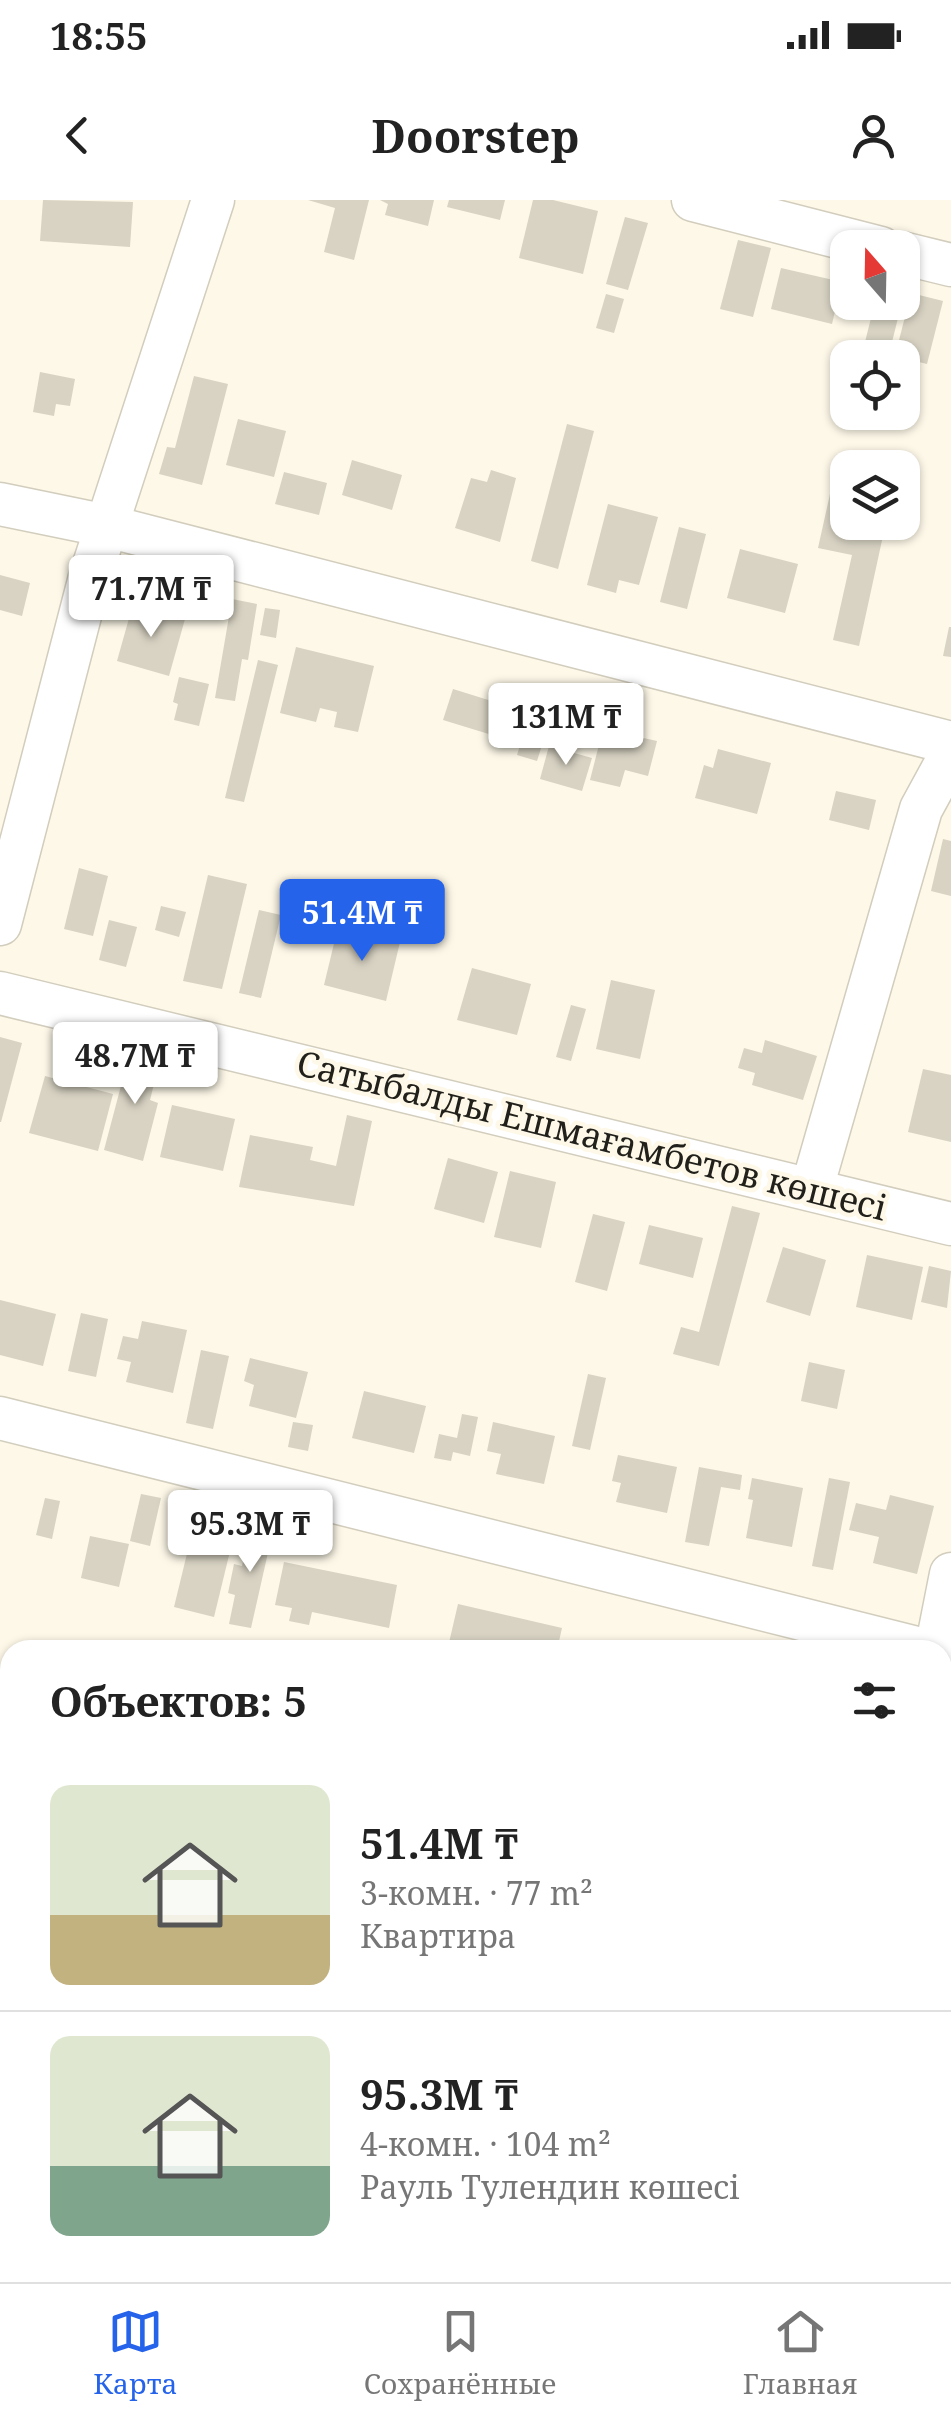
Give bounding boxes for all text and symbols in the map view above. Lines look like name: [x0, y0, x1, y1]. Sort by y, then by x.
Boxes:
text: 18:55: [50, 9, 147, 61]
text: Doorstep: [372, 105, 579, 166]
icon: back: [50, 108, 105, 163]
icon: person: [846, 108, 901, 163]
north arrow: [830, 230, 920, 320]
map controls: [830, 230, 920, 540]
button: locate: [830, 340, 920, 430]
button: layers: [830, 450, 920, 540]
pin: 71.7M ₸: [59, 555, 243, 640]
text: 71.7M ₸: [91, 566, 211, 609]
pin: 131M ₸: [485, 683, 647, 768]
text: 131M ₸: [510, 694, 622, 737]
pin: 51.4M ₸: [270, 879, 454, 964]
text: 51.4M ₸: [302, 890, 422, 933]
pin: 48.7M ₸: [43, 1022, 227, 1107]
text: 48.7M ₸: [75, 1033, 195, 1076]
street label: Сатыбалды Ешмағамбетов көшесі: [292, 1038, 892, 1231]
pin: 95.3M ₸: [158, 1490, 342, 1575]
text: 95.3M ₸: [190, 1501, 310, 1544]
text: Объектов: 5: [50, 1672, 307, 1729]
icon: filters: [847, 1673, 902, 1728]
text: 51.4M ₸: [360, 1814, 518, 1871]
icon: home: [130, 1825, 250, 1945]
text: 3-комн. · 77 m²: [360, 1871, 593, 1914]
text: Квартира: [360, 1914, 516, 1957]
text: 95.3M ₸: [360, 2065, 518, 2122]
icon: home: [130, 2076, 250, 2196]
text: 4-комн. · 104 m²: [360, 2122, 611, 2165]
text: Рауль Тулендин көшесі: [360, 2165, 740, 2208]
tab: Карта: [93, 2304, 177, 2402]
tab: Сохранённые: [364, 2304, 556, 2402]
tab: Главная: [743, 2304, 858, 2402]

